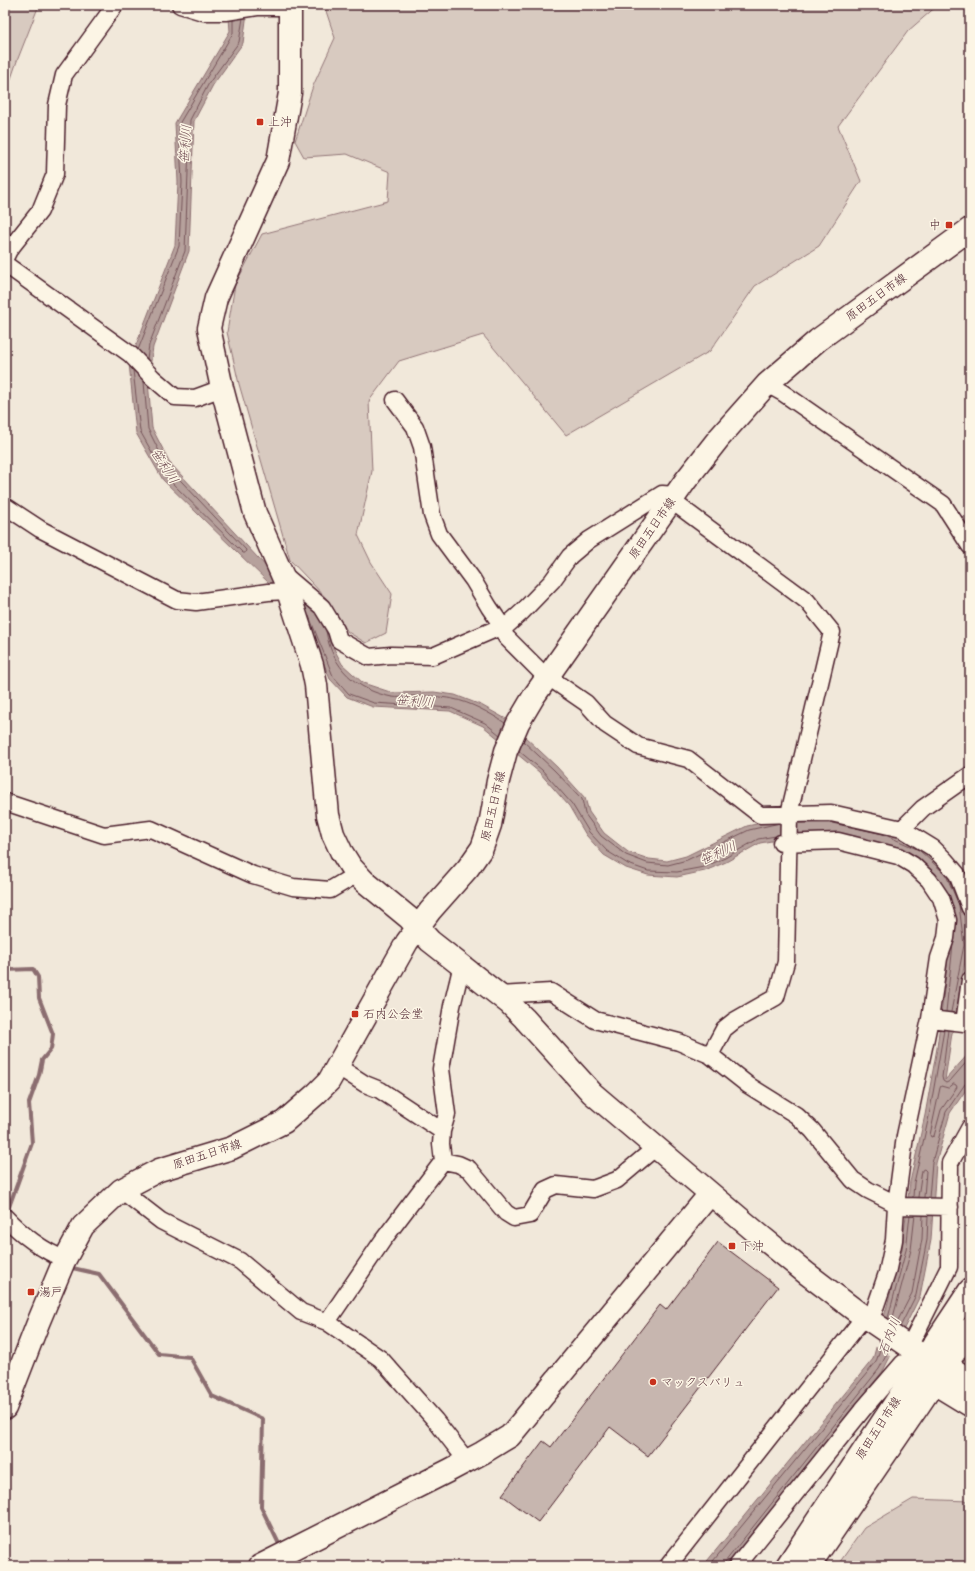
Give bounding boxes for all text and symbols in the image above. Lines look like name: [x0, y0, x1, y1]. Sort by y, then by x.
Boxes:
place label: 上沖: [268, 114, 292, 130]
marker: 上沖: [255, 117, 265, 127]
water label: 笹利川: [175, 124, 195, 164]
place label: 中: [929, 217, 941, 233]
marker: 中: [944, 220, 954, 230]
street label: 原田五日市線: [842, 269, 910, 325]
water label: 笹利川: [147, 445, 183, 487]
street label: 原田五日市線: [625, 494, 679, 562]
water label: 笹利川: [395, 691, 435, 711]
street label: 原田五日市線: [477, 769, 509, 843]
water label: 笹利川: [697, 837, 739, 869]
place label: 石内公会堂: [363, 1006, 423, 1022]
marker: 石内公会堂: [350, 1009, 360, 1019]
street label: 原田五日市線: [170, 1135, 244, 1173]
place label: 下沖: [740, 1238, 764, 1254]
marker: 下沖: [727, 1241, 737, 1251]
place label: 湯戸: [39, 1284, 63, 1300]
marker: 湯戸: [26, 1287, 36, 1297]
water label: 石内川: [874, 1315, 904, 1357]
place label: マックスバリュ: [661, 1374, 745, 1390]
marker: マックスバリュ: [648, 1377, 658, 1387]
street label: 原田五日市線: [852, 1393, 904, 1463]

